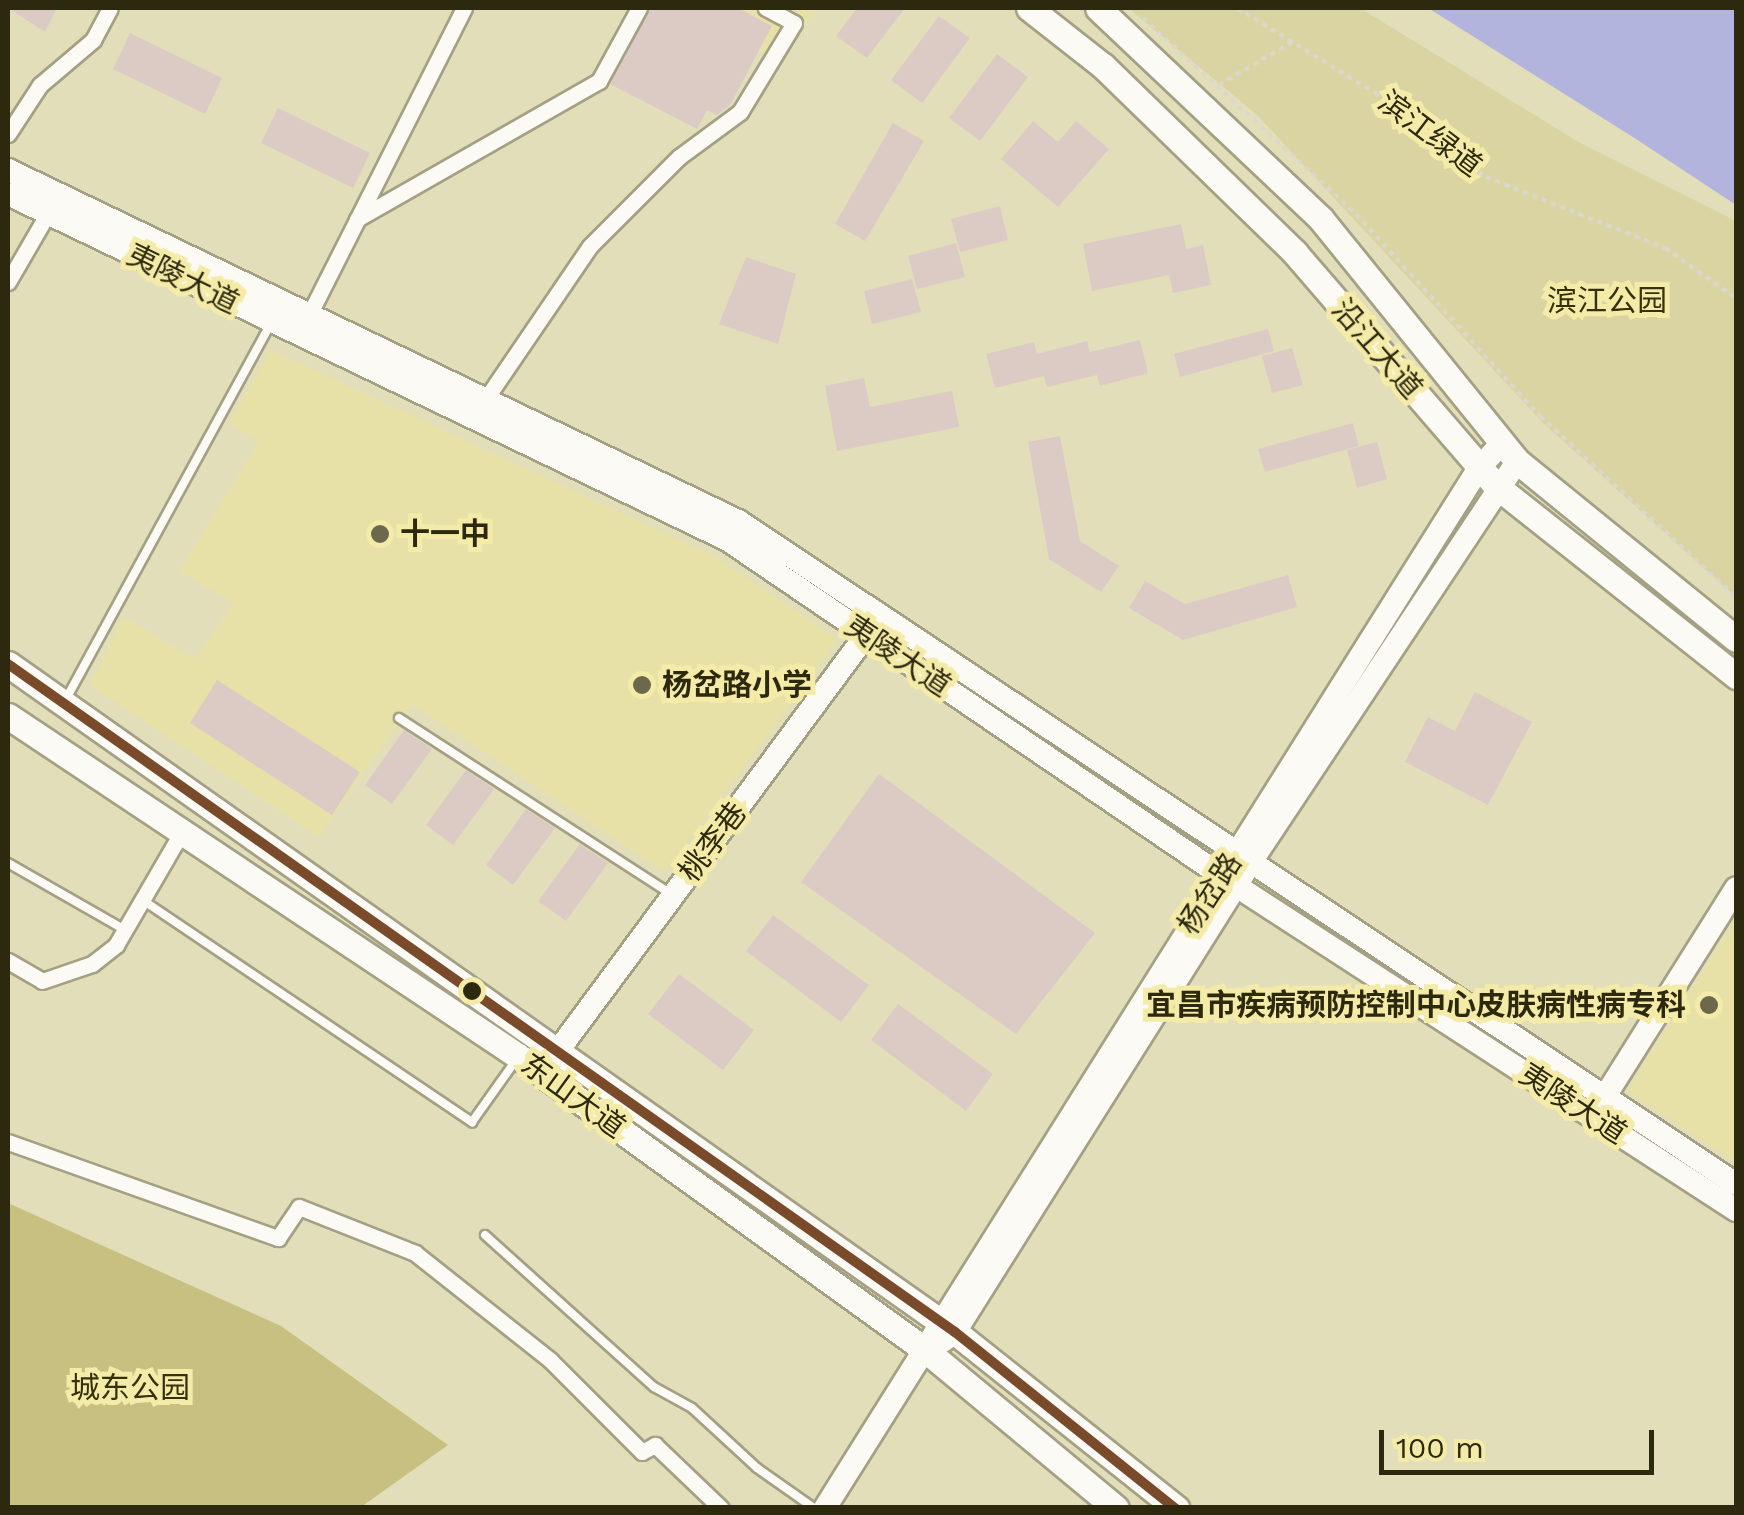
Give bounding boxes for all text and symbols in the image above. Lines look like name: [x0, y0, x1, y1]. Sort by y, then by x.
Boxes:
street label: 滨江绿道: [1371, 84, 1489, 184]
street label: 夷陵大道: [121, 237, 245, 321]
park label: 滨江公园: [1547, 283, 1667, 319]
street label: 沿江大道: [1324, 292, 1430, 406]
place label: 十一中: [400, 516, 490, 552]
marker: 十一中: [369, 523, 391, 545]
street label: 夷陵大道: [838, 608, 958, 704]
place label: 杨岔路小学: [662, 667, 812, 703]
marker: 杨岔路小学: [631, 674, 653, 696]
street label: 桃李巷: [672, 795, 754, 889]
street label: 杨岔路: [1170, 846, 1250, 942]
unlabelled marker: [462, 981, 482, 1001]
place label: 宜昌市疾病预防控制中心皮肤病性病专科: [1146, 987, 1686, 1023]
marker: 宜昌市疾病预防控制中心皮肤病性病专科: [1696, 992, 1722, 1018]
street label: 东山大道: [514, 1046, 632, 1146]
street label: 夷陵大道: [1513, 1056, 1633, 1152]
park label: 城东公园: [70, 1370, 190, 1406]
scale bar: [1384, 1410, 1659, 1472]
text: 100 m: [1396, 1430, 1484, 1465]

